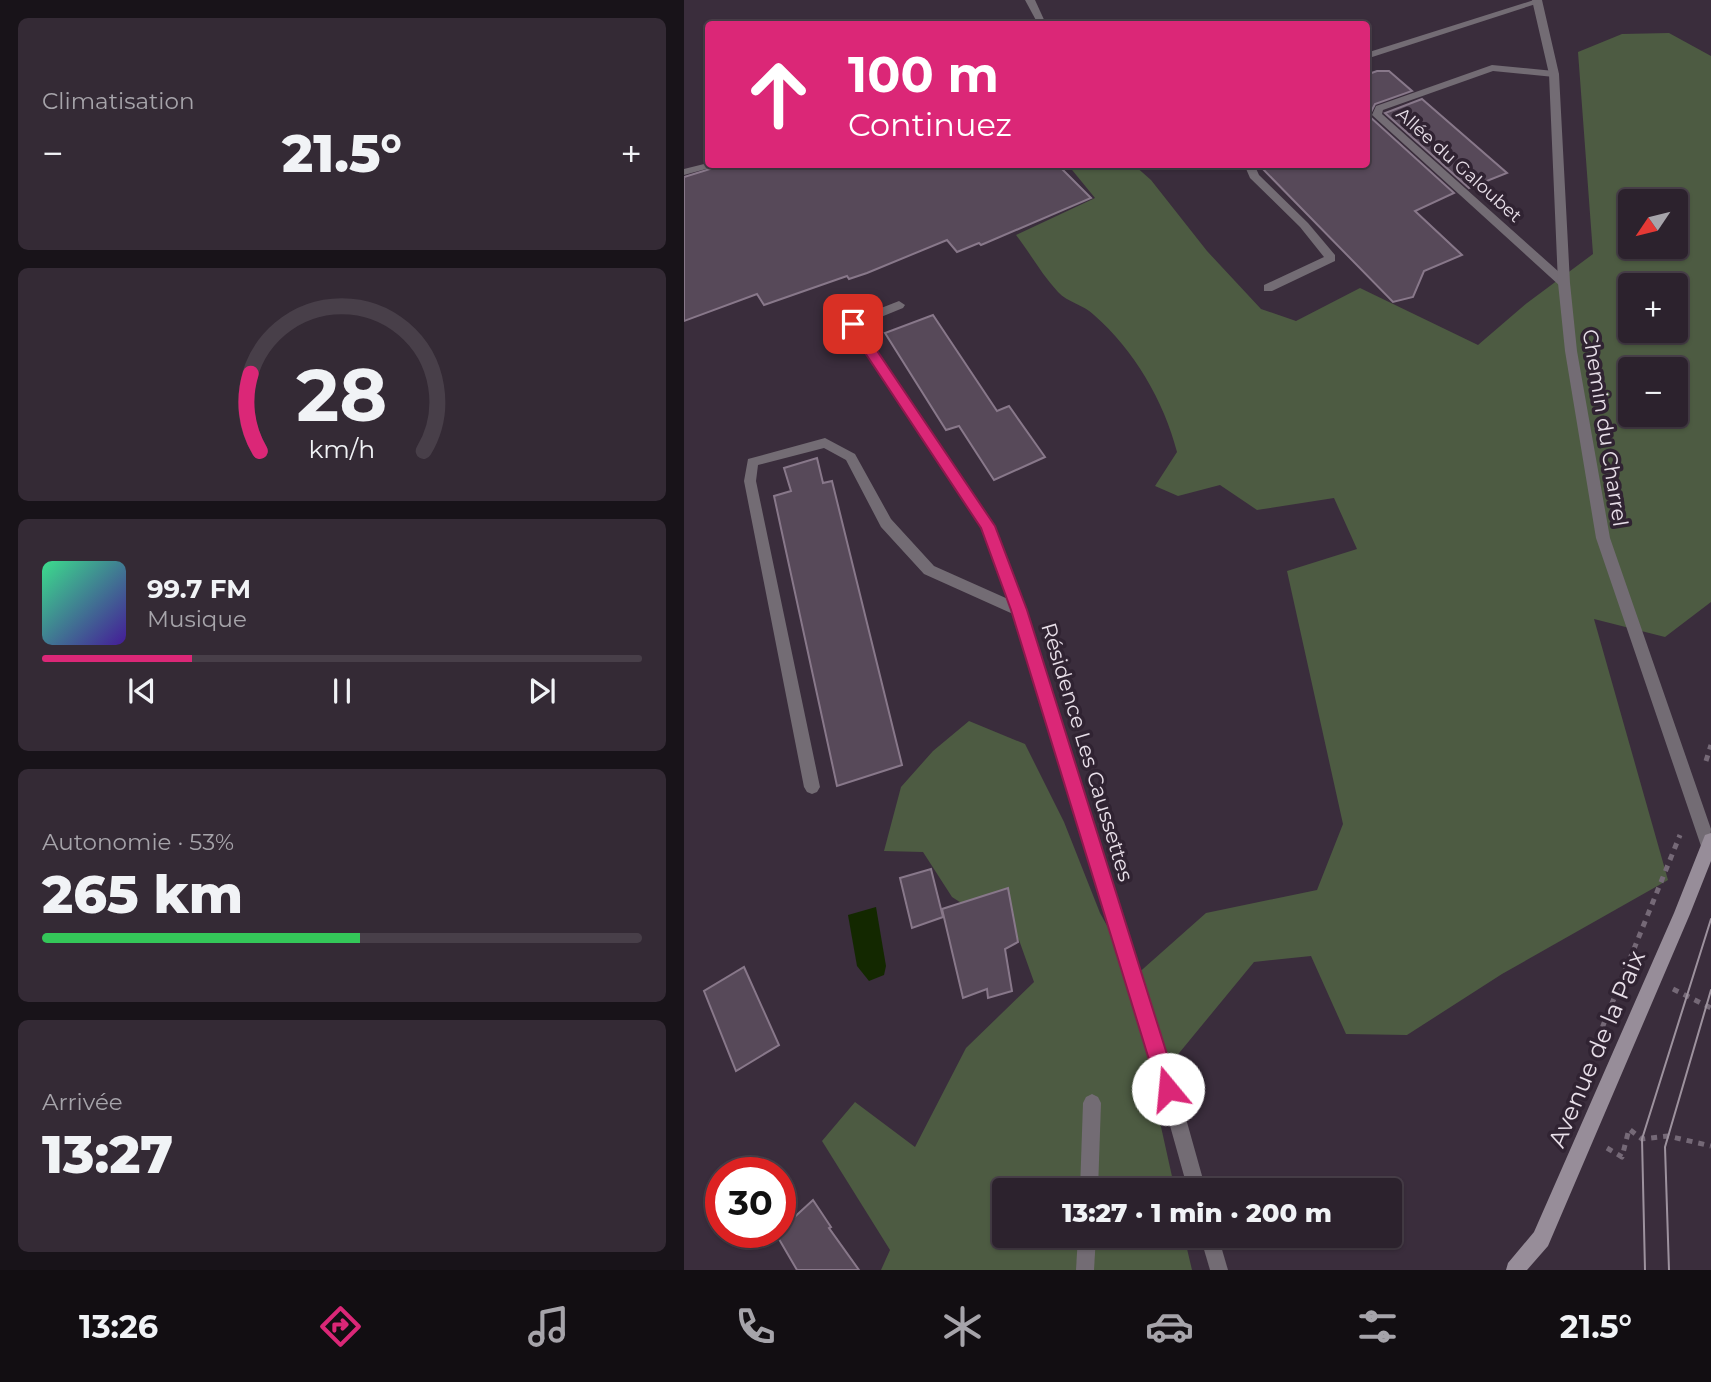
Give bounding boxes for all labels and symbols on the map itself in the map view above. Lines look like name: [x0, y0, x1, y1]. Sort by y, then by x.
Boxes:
street label: Allée du Galoubet: [1392, 103, 1526, 227]
north arrow: [1618, 189, 1688, 259]
pin: [823, 294, 883, 354]
street label: Chemin du Charrel: [1578, 327, 1633, 528]
street label: Résidence Les Caussettes: [1036, 620, 1139, 884]
street label: Avenue de la Paix: [1542, 946, 1651, 1152]
position arrow: [1131, 1052, 1205, 1126]
speed limit sign: 30: [705, 1157, 796, 1248]

